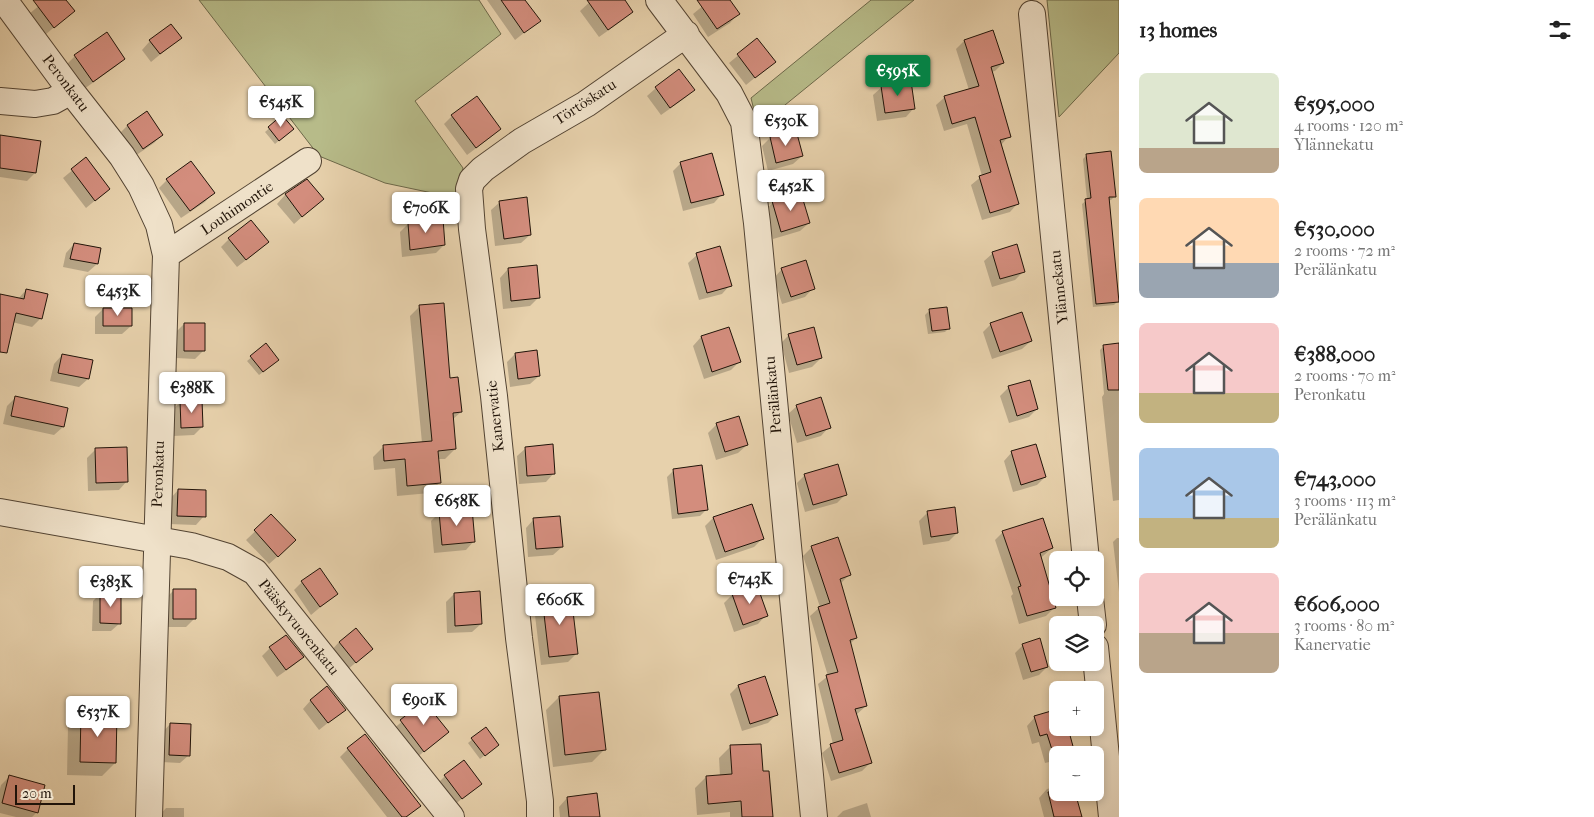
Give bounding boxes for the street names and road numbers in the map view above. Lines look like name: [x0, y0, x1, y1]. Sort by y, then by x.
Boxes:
street label: Peronkatu: [39, 51, 94, 116]
street label: Törtöskatu: [550, 75, 620, 129]
street label: Louhimontie: [197, 177, 277, 239]
street label: Ylännekatu: [1046, 249, 1072, 326]
street label: Perälänkatu: [761, 355, 785, 434]
street label: Kanervatie: [482, 379, 508, 453]
street label: Peronkatu: [148, 440, 168, 508]
street label: Pääskyvuorenkatu: [255, 575, 344, 679]

